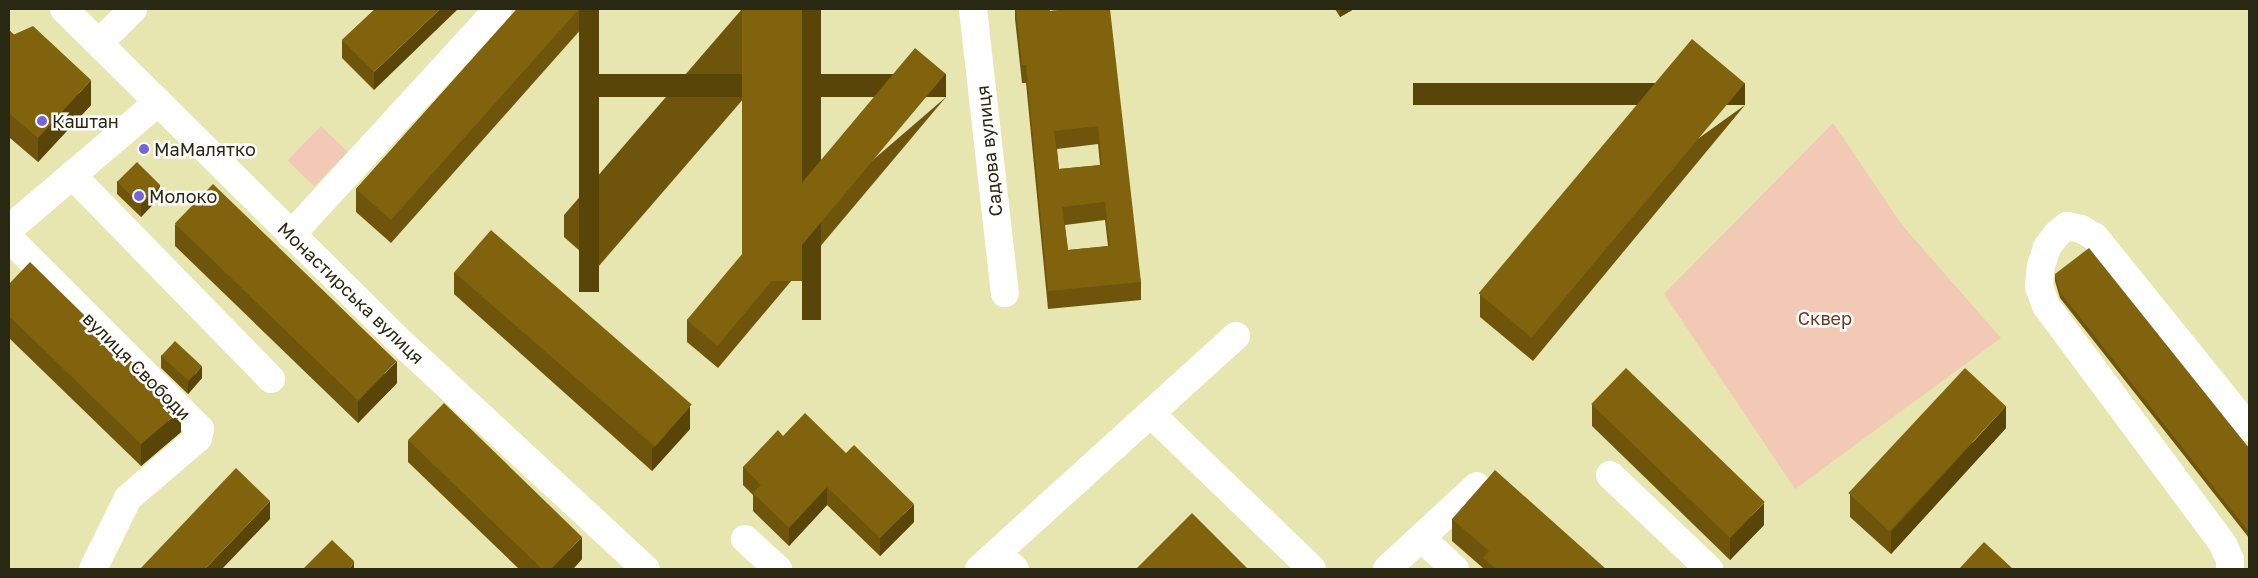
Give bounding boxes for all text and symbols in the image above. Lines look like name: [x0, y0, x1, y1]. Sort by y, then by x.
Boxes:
street label: Садова вулиця: [971, 84, 1007, 218]
place label: Каштан: [52, 110, 119, 132]
marker: Каштан: [36, 115, 48, 127]
place label: МаМалятко: [154, 138, 256, 160]
marker: МаМалятко: [138, 143, 150, 155]
place label: Молоко: [149, 185, 217, 207]
marker: Молоко: [133, 190, 145, 202]
street label: Монастирська вулиця: [273, 218, 429, 368]
park label: Сквер: [1798, 307, 1852, 329]
street label: вулиця Свободи: [79, 308, 195, 424]

